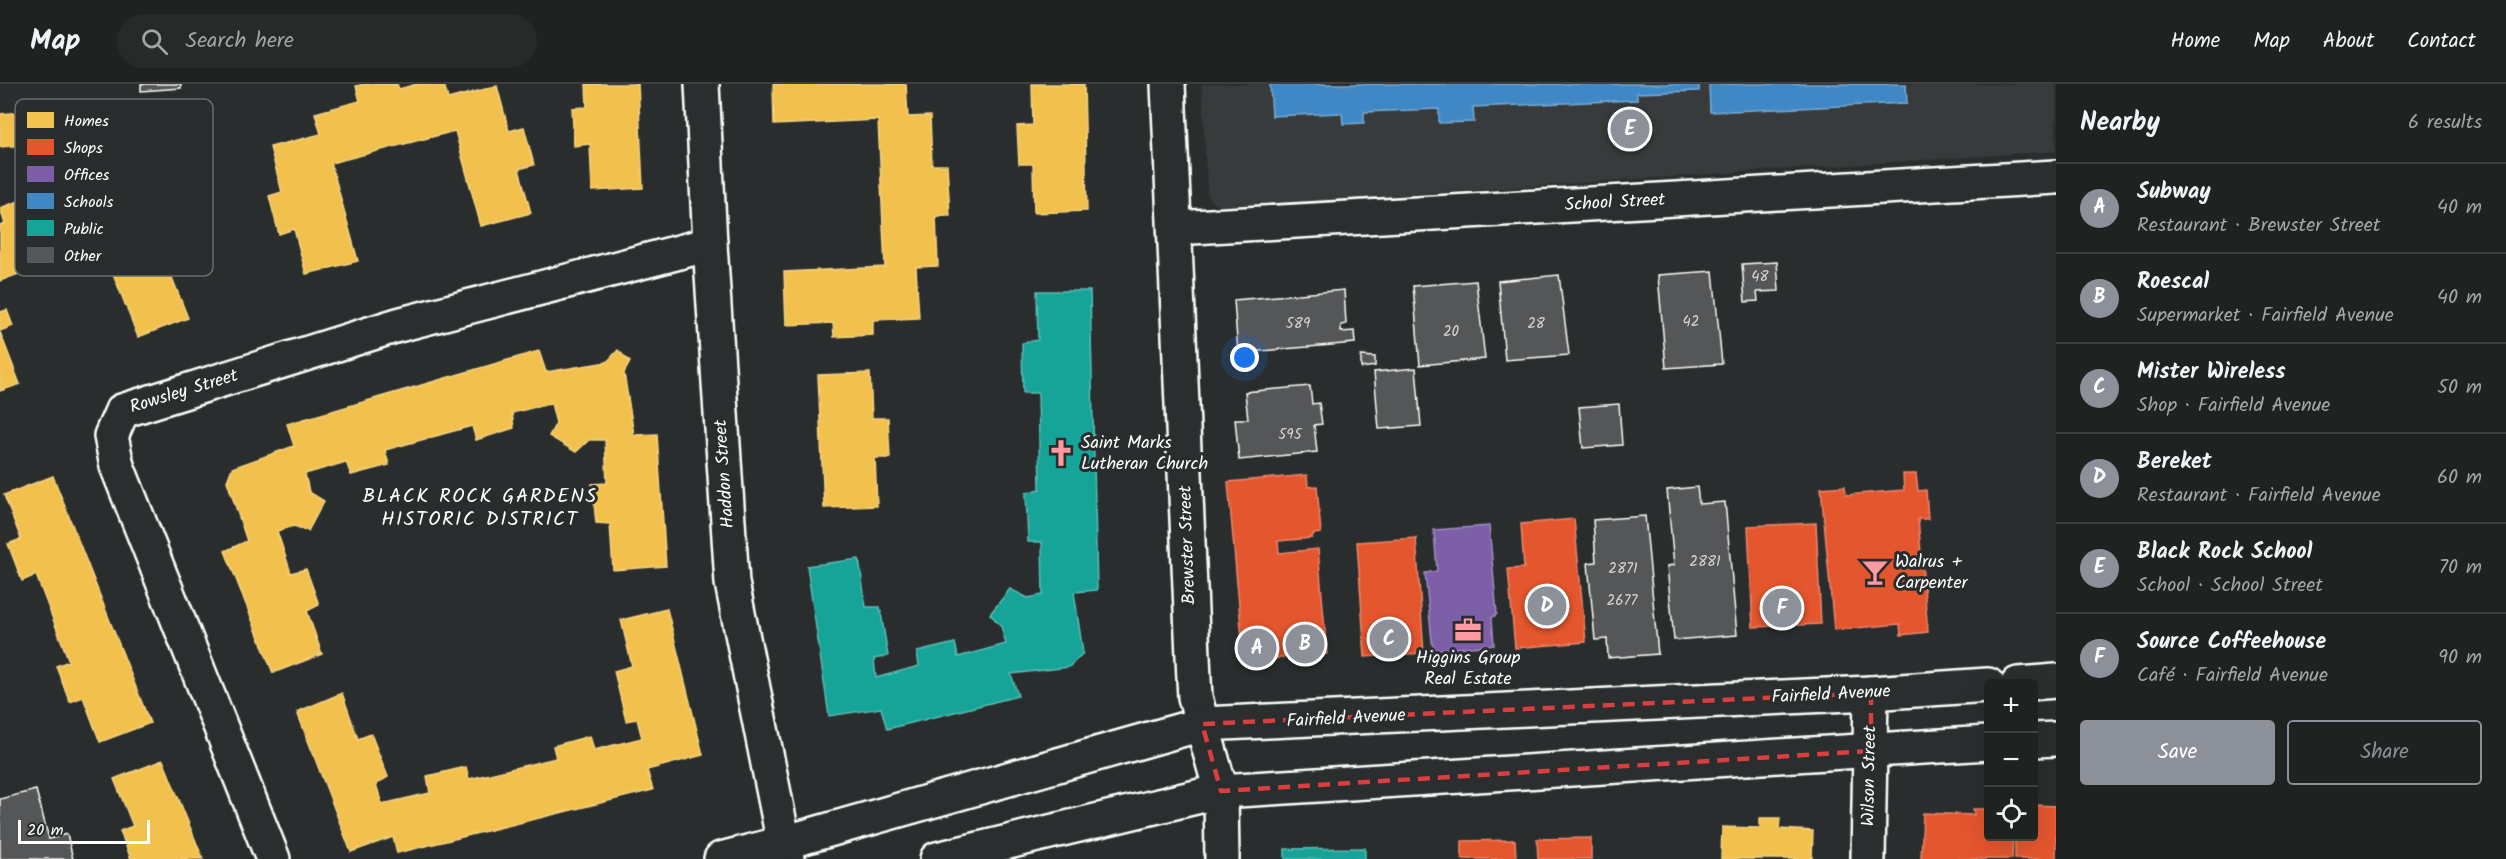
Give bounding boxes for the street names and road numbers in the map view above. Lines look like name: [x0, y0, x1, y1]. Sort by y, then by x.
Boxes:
street label: School Street: [1564, 186, 1667, 220]
street label: Rowsley Street: [126, 361, 243, 422]
street label: Haddon Street: [707, 418, 743, 529]
street label: Brewster Street: [1171, 484, 1205, 605]
street label: Fairfield Avenue: [1771, 677, 1891, 713]
street label: Fairfield Avenue: [1286, 701, 1406, 737]
street label: Wilson Street: [1855, 724, 1885, 827]

